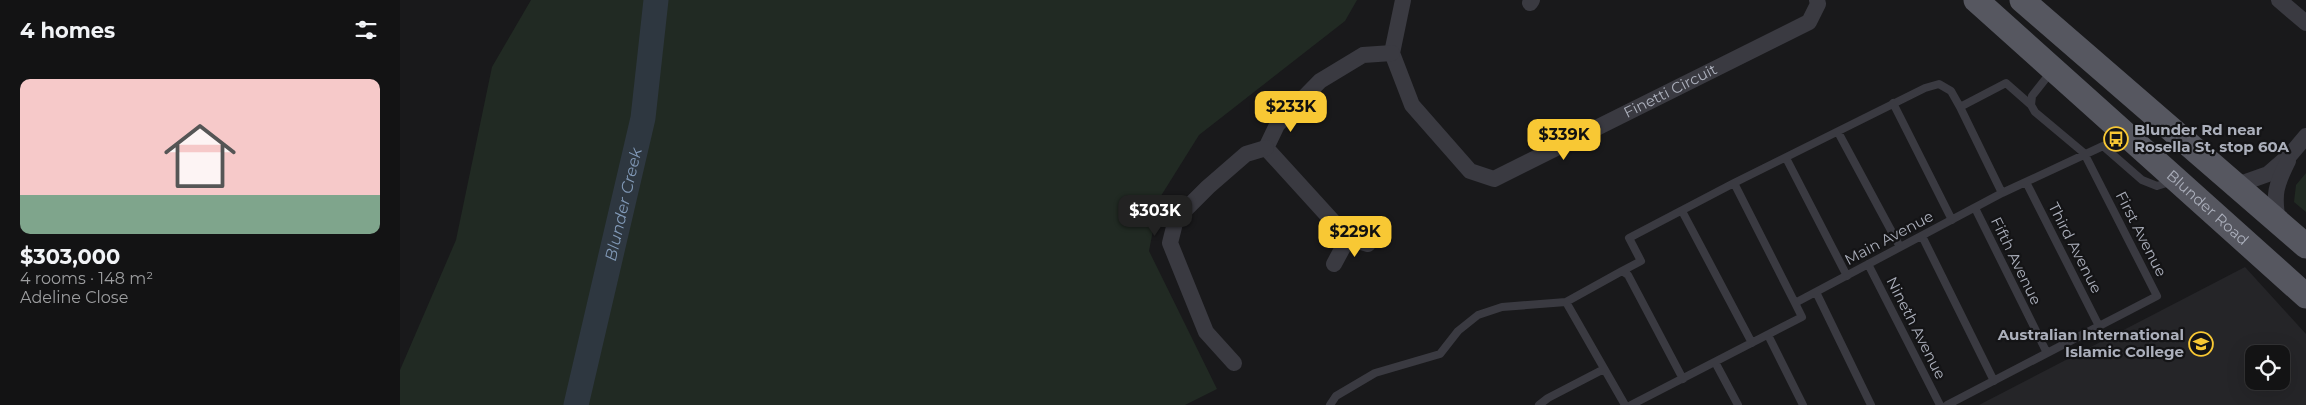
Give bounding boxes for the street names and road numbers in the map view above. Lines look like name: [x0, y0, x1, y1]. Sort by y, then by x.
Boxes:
street label: Finetti Circuit: [1620, 59, 1720, 122]
street label: Blunder Road: [2163, 165, 2253, 249]
street label: First Avenue: [2112, 188, 2171, 280]
street label: Third Avenue: [2044, 199, 2106, 296]
street label: Main Avenue: [1841, 206, 1936, 269]
street label: Fifth Avenue: [1987, 214, 2046, 308]
street label: Nineth Avenue: [1883, 273, 1950, 382]

